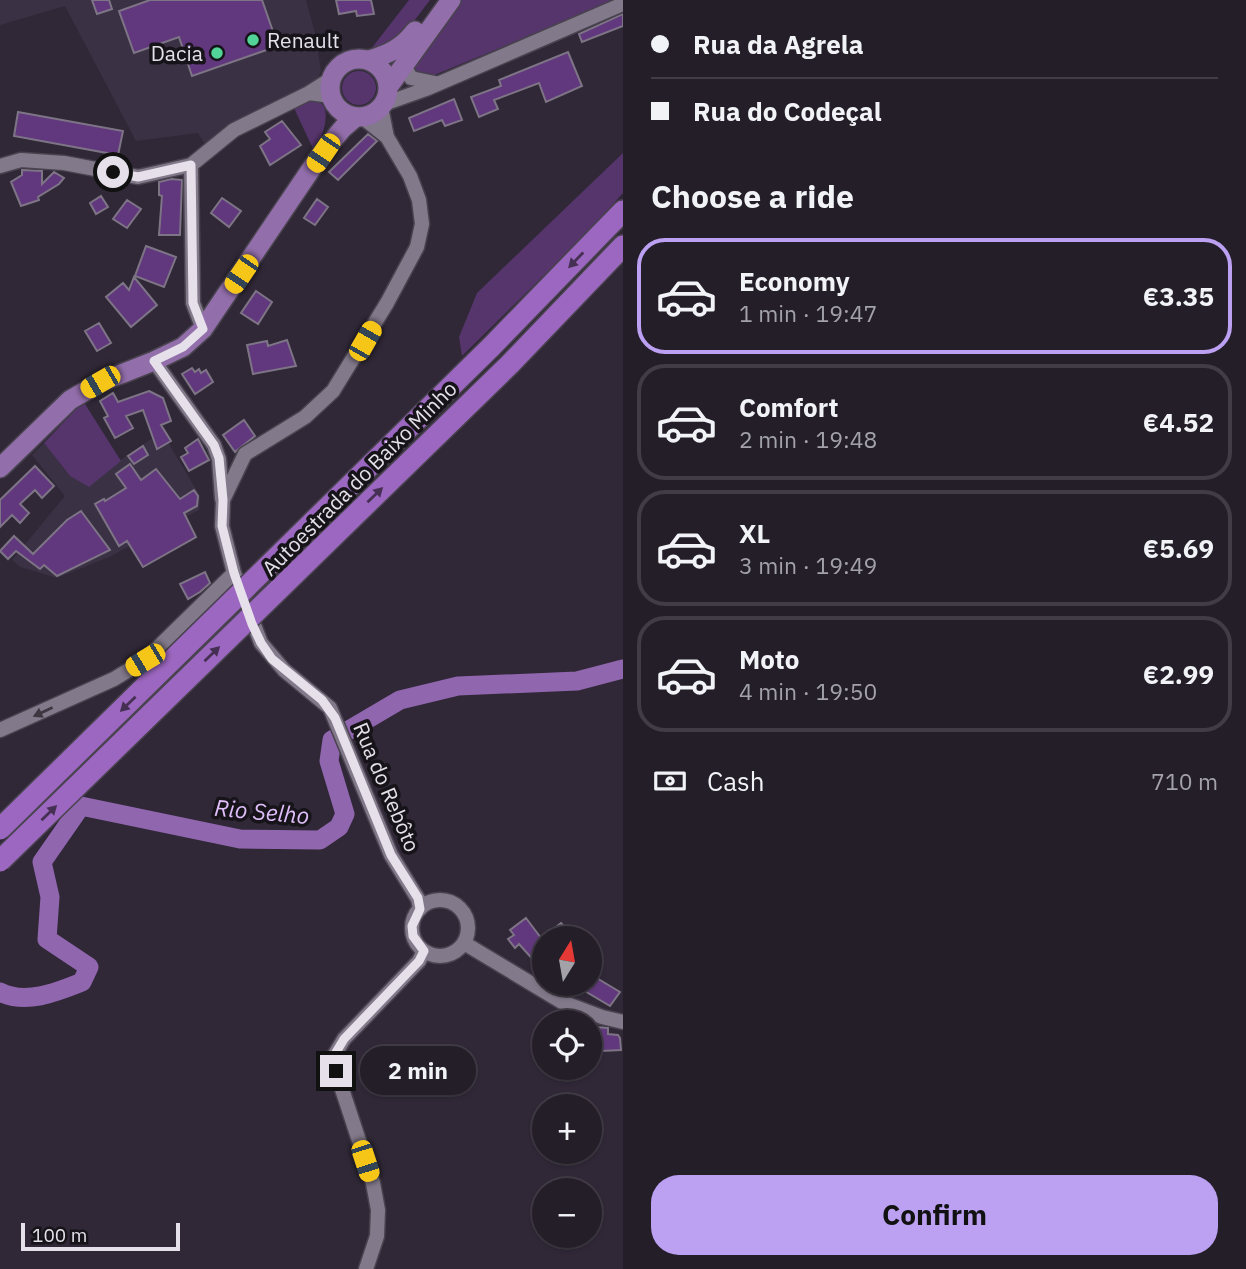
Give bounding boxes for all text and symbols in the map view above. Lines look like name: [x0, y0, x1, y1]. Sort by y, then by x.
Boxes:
place label: Renault: [267, 26, 340, 54]
text: Rua da Agrela: [693, 27, 864, 61]
marker: Renault: [245, 32, 261, 48]
place label: Dacia: [151, 39, 203, 67]
marker: Dacia: [209, 45, 225, 61]
text: Rua do Codeçal: [693, 94, 882, 128]
car: [303, 130, 344, 176]
route start: [97, 156, 129, 188]
text: Choose a ride: [651, 175, 854, 217]
car: [221, 251, 262, 297]
one-way arrow: [568, 251, 584, 268]
text: Economy: [739, 264, 850, 298]
icon: car: [655, 265, 718, 328]
text: €3.35: [1143, 279, 1214, 313]
text: 1 min · 19:47: [739, 298, 877, 328]
car: [346, 318, 385, 364]
car: [77, 362, 124, 402]
street label: Autoestrada do Baixo Minho: [256, 375, 462, 581]
text: Comfort: [739, 390, 838, 424]
icon: car: [655, 391, 718, 454]
text: €4.52: [1143, 405, 1214, 439]
text: 2 min · 19:48: [739, 424, 877, 454]
one-way arrow: [366, 488, 383, 504]
text: XL: [739, 516, 770, 550]
icon: car: [655, 517, 718, 580]
text: €5.69: [1143, 531, 1214, 565]
text: 3 min · 19:49: [739, 550, 877, 580]
car: [122, 640, 169, 680]
text: Moto: [739, 642, 799, 676]
icon: car: [655, 643, 718, 706]
one-way arrow: [203, 647, 220, 663]
text: €2.99: [1143, 657, 1214, 691]
text: 4 min · 19:50: [739, 676, 877, 706]
one-way arrow: [120, 695, 136, 712]
one-way arrow: [33, 706, 53, 718]
street label: Rua do Rebôto: [347, 718, 427, 856]
icon: cash: [651, 762, 689, 800]
text: Cash: [707, 764, 764, 798]
text: 710 m: [1151, 766, 1218, 796]
water label: Rio Selho: [213, 792, 311, 830]
one-way arrow: [41, 805, 57, 821]
north arrow: [532, 926, 602, 996]
map controls: [532, 926, 602, 1248]
button: locate: [532, 1010, 602, 1080]
callout: 2 min: [360, 1046, 476, 1096]
route end: [320, 1055, 352, 1087]
text: 2 min: [388, 1055, 448, 1085]
button: +: [532, 1094, 602, 1164]
car: [349, 1138, 382, 1184]
button: Confirm: [651, 1175, 1218, 1255]
button: −: [532, 1178, 602, 1248]
scale bar: [21, 1220, 180, 1252]
text: 100 m: [32, 1223, 87, 1247]

